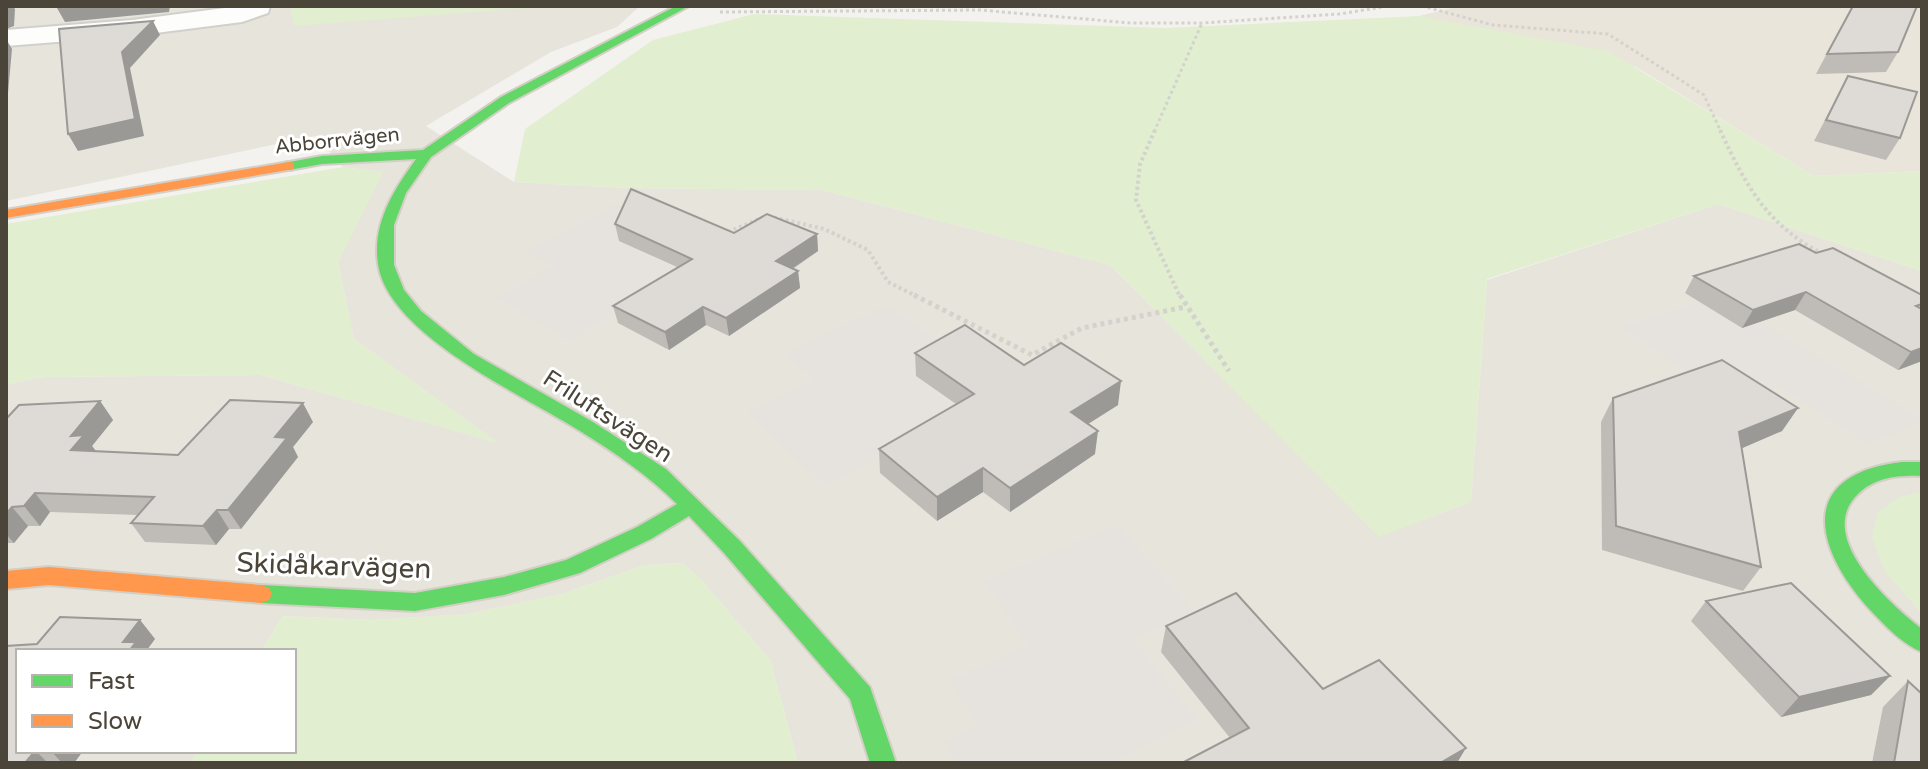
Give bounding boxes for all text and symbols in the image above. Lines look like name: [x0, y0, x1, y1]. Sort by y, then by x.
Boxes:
street label: Abborrvägen: [274, 123, 401, 159]
street label: Friluftsvägen: [538, 364, 678, 469]
street label: Skidåkarvägen: [236, 546, 432, 586]
legend: [16, 649, 296, 753]
text: Fast: [88, 667, 135, 696]
text: Slow: [88, 707, 142, 736]

